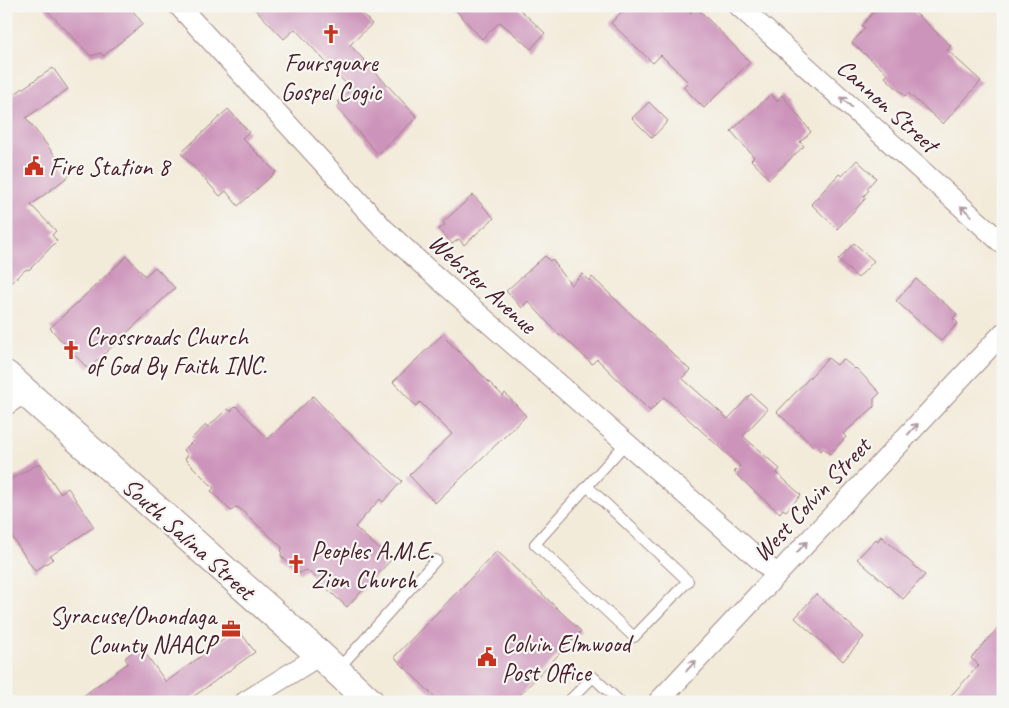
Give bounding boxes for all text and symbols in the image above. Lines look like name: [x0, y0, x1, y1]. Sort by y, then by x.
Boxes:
church icon: Foursquare Gospel Cogic: [320, 23, 342, 45]
place label: Foursquare Gospel Cogic: [281, 47, 383, 108]
street label: Cannon Street: [830, 52, 948, 162]
one-way arrow: [839, 97, 852, 108]
place label: Fire Station 8: [49, 151, 172, 183]
public building icon: Fire Station 8: [23, 155, 45, 177]
one-way arrow: [960, 205, 973, 217]
street label: Webster Avenue: [422, 227, 545, 342]
place label: Crossroads Church of God By Faith INC.: [86, 321, 267, 382]
church icon: Crossroads Church of God By Faith INC.: [60, 339, 82, 361]
one-way arrow: [907, 422, 919, 435]
street label: West Colvin Street: [746, 429, 879, 569]
street label: South Salina Street: [115, 471, 264, 609]
place label: Peoples A.M.E. Zion Church: [311, 535, 434, 596]
one-way arrow: [796, 540, 808, 553]
church icon: Peoples A.M.E. Zion Church: [285, 553, 307, 575]
place label: Syracuse/Onondaga County NAACP: [50, 600, 219, 661]
office icon: Syracuse/Onondaga County NAACP: [220, 618, 242, 640]
place label: Colvin Elmwood Post Office: [502, 628, 634, 689]
public building icon: Colvin Elmwood Post Office: [476, 646, 498, 668]
one-way arrow: [685, 660, 697, 672]

